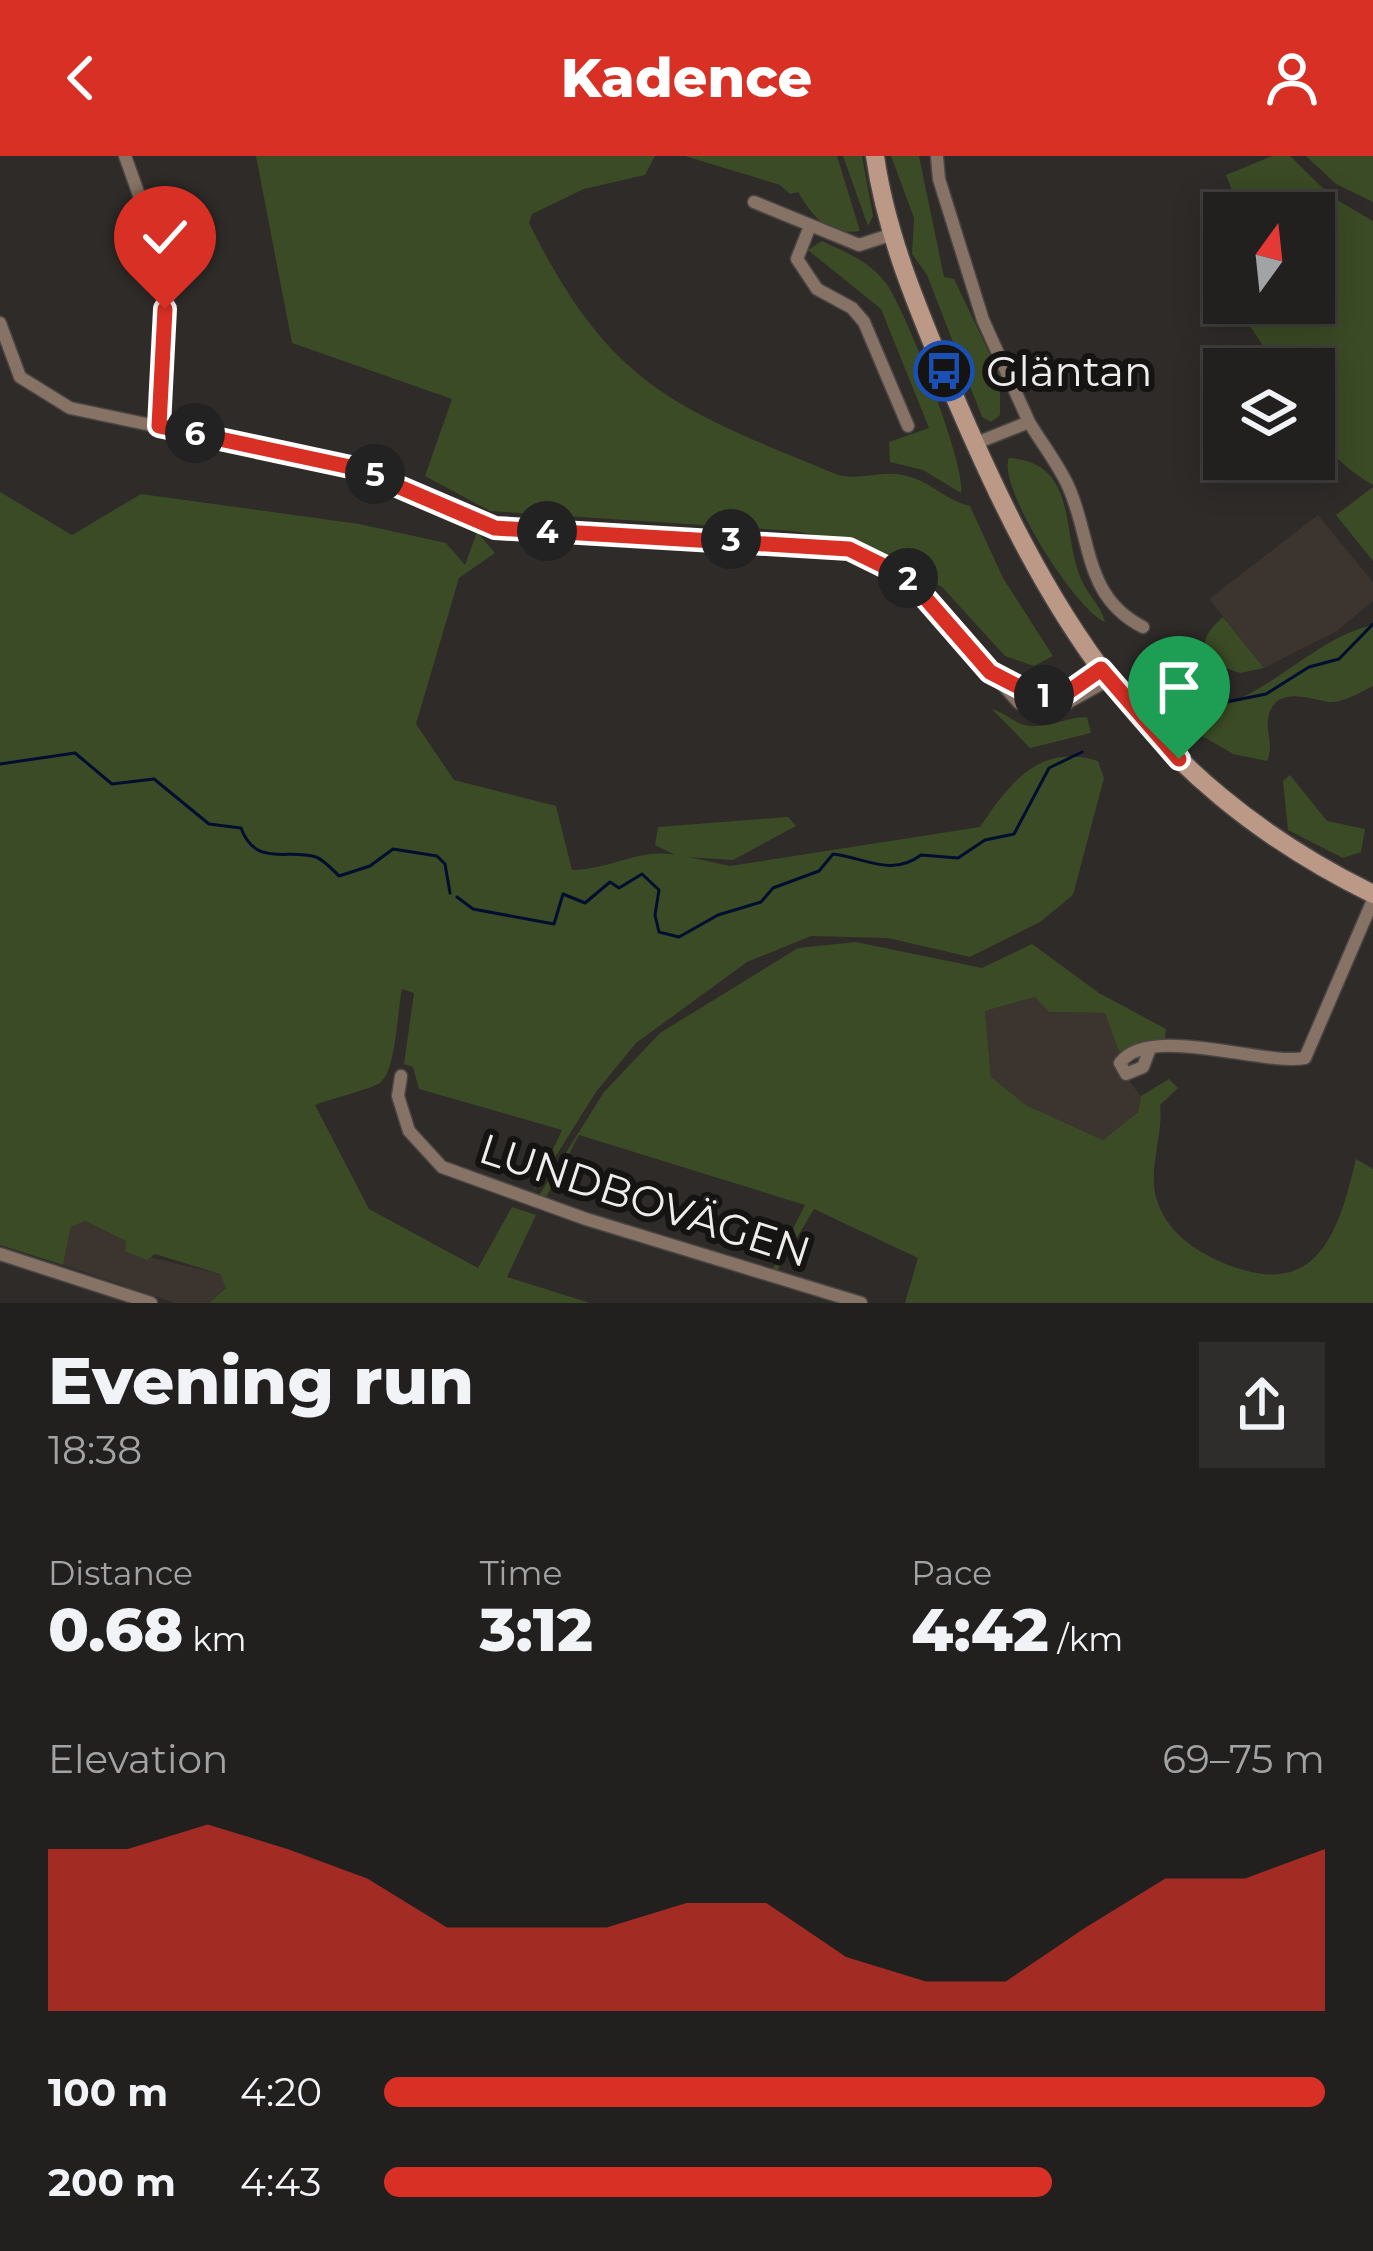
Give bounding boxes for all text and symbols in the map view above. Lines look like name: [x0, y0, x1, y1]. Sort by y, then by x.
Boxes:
icon: back: [48, 45, 114, 111]
text: Kadence: [561, 45, 812, 111]
icon: person: [1259, 45, 1325, 111]
pin: [114, 186, 216, 309]
north arrow: [1203, 192, 1335, 324]
map controls: [1203, 192, 1335, 480]
icon: check: [132, 204, 198, 270]
bus stop icon: Gläntan: [913, 340, 975, 402]
place label: Gläntan: [986, 345, 1152, 397]
button: layers: [1203, 348, 1335, 480]
pin: 6: [165, 403, 225, 463]
text: 6: [184, 413, 206, 453]
pin: 5: [345, 444, 405, 504]
text: 5: [365, 454, 385, 494]
pin: 4: [517, 501, 577, 561]
pin: 3: [701, 509, 761, 569]
text: 4: [536, 511, 558, 551]
text: 3: [721, 519, 741, 559]
pin: 2: [878, 548, 938, 608]
text: 2: [898, 558, 918, 598]
pin: [1128, 636, 1230, 759]
icon: arrive: [1146, 654, 1212, 720]
pin: 1: [1014, 665, 1074, 725]
text: 1: [1038, 675, 1050, 715]
street label: LUNDBOVÄGEN: [473, 1122, 817, 1278]
text: Evening run: [48, 1340, 474, 1421]
button: share: [1199, 1342, 1325, 1468]
text: 18:38: [48, 1426, 142, 1474]
text: Distance: [48, 1553, 193, 1593]
text: Time: [480, 1553, 562, 1593]
text: Pace: [911, 1553, 992, 1593]
text: 0.68: [48, 1593, 183, 1666]
text: 3:12: [480, 1593, 593, 1666]
text: 4:42: [911, 1593, 1049, 1666]
text: km: [183, 1619, 247, 1659]
text: /km: [1049, 1619, 1123, 1659]
text: Elevation: [48, 1735, 228, 1783]
text: 69–75 m: [1162, 1735, 1325, 1783]
text: 100 m: [48, 2068, 168, 2116]
text: 4:20: [240, 2068, 322, 2116]
text: 200 m: [48, 2158, 176, 2206]
text: 4:43: [240, 2158, 321, 2206]

